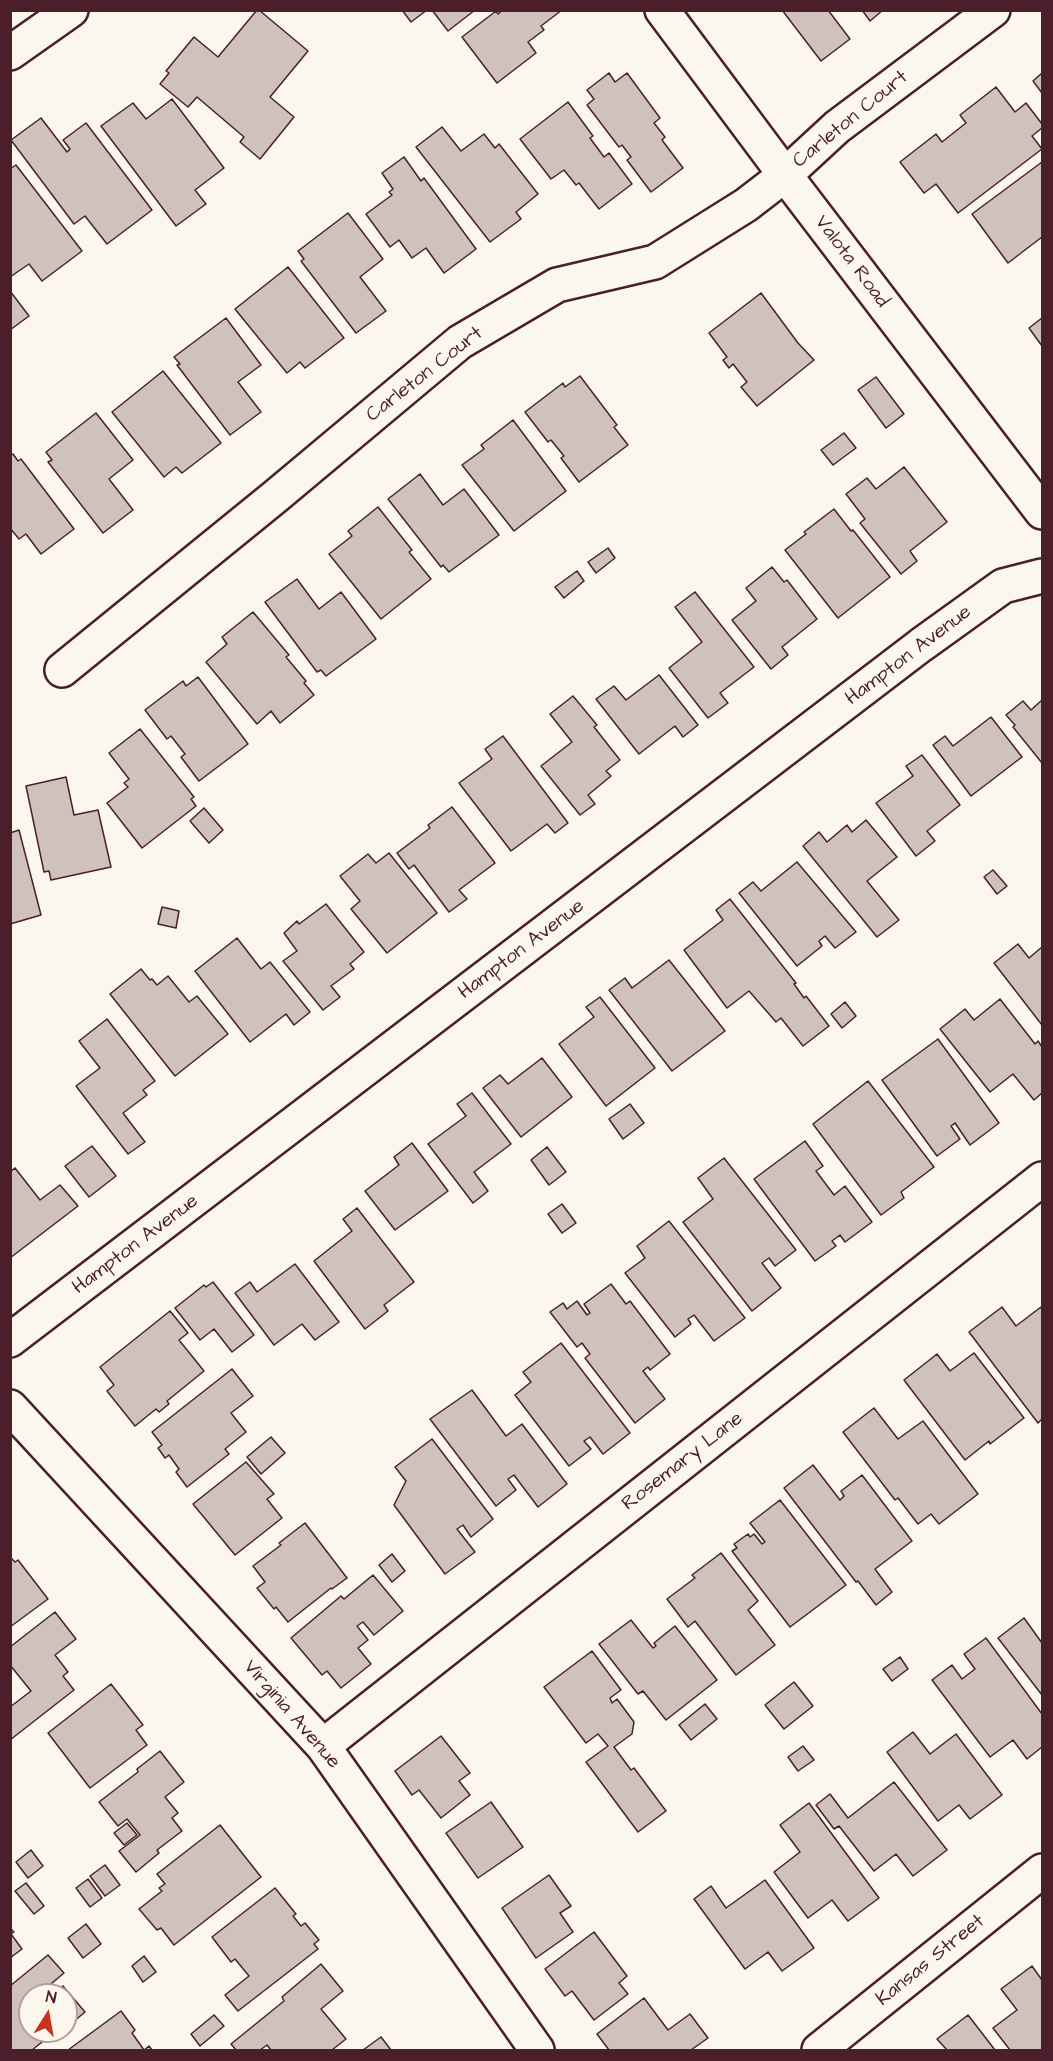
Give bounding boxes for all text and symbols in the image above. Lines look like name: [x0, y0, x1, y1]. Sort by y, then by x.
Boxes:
street label: Carleton Court: [789, 66, 913, 174]
street label: Valota Road: [809, 211, 893, 313]
street label: Carleton Court: [362, 322, 488, 428]
street label: Hampton Avenue: [841, 601, 977, 711]
street label: Hampton Avenue: [454, 895, 590, 1005]
street label: Hampton Avenue: [68, 1190, 204, 1300]
street label: Rosemary Lane: [618, 1407, 748, 1517]
street label: Virginia Avenue: [237, 1656, 345, 1774]
street label: Kansas Street: [872, 1910, 990, 2012]
north arrow: [18, 1983, 78, 2043]
text: N: [44, 1986, 58, 2009]

